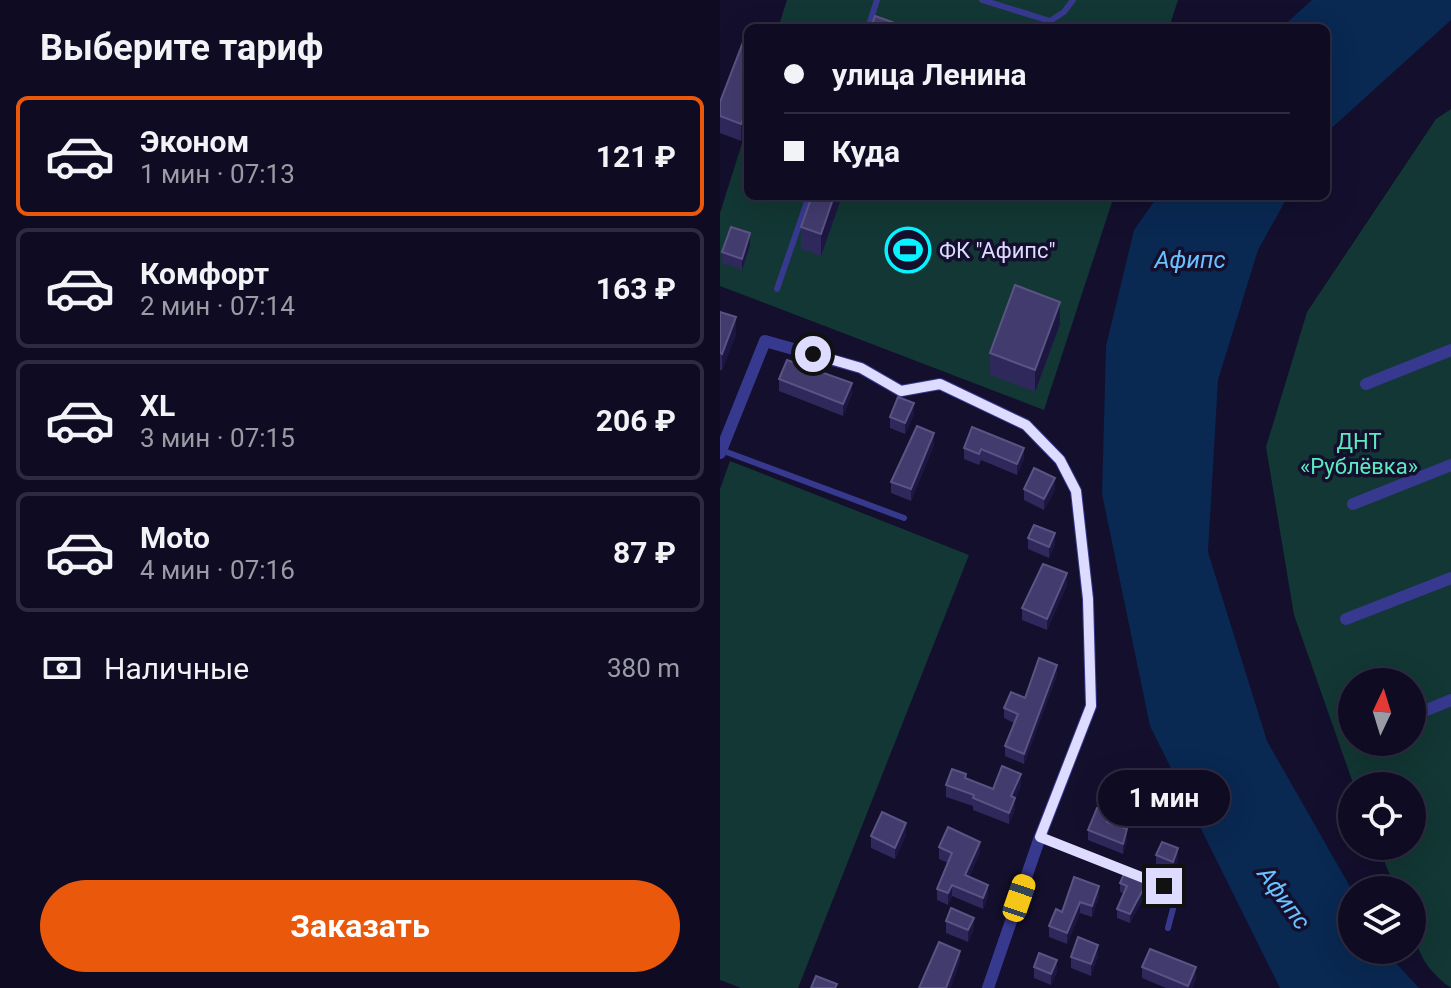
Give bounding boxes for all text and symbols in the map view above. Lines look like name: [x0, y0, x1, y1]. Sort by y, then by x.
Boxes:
text: Выберите тариф: [40, 27, 323, 69]
text: улица Ленина: [832, 57, 1027, 92]
icon: car: [44, 120, 116, 192]
text: Эконом: [140, 124, 249, 159]
text: Куда: [832, 134, 900, 169]
text: 121 ₽: [596, 139, 676, 174]
text: 1 мин · 07:13: [140, 159, 295, 189]
sports icon: ФК "Афипс": [884, 226, 932, 274]
place label: ФК "Афипс": [939, 238, 1056, 263]
water label: Афипс: [1153, 246, 1226, 274]
icon: car: [44, 252, 116, 324]
text: Комфорт: [140, 256, 269, 291]
text: 163 ₽: [596, 271, 676, 306]
text: 2 мин · 07:14: [140, 291, 295, 321]
route start: [795, 336, 831, 372]
icon: car: [44, 384, 116, 456]
text: XL: [140, 388, 175, 423]
text: 206 ₽: [596, 403, 676, 438]
text: 3 мин · 07:15: [140, 423, 295, 453]
park label: ДНТ «Рублёвка»: [1300, 429, 1418, 479]
icon: car: [44, 516, 116, 588]
text: Moto: [140, 520, 210, 555]
text: 87 ₽: [613, 535, 676, 570]
text: 4 мин · 07:16: [140, 555, 295, 585]
icon: cash: [40, 646, 84, 690]
text: Наличные: [104, 651, 249, 686]
text: 380 m: [607, 653, 680, 683]
north arrow: [1338, 668, 1426, 756]
map controls: [1338, 668, 1426, 964]
callout: 1 мин: [1098, 770, 1230, 826]
button: locate: [1338, 772, 1426, 860]
text: 1 мин: [1129, 783, 1199, 813]
water label: Афипс: [1251, 860, 1316, 935]
route end: [1146, 868, 1182, 904]
car: [1000, 871, 1038, 925]
button: layers: [1338, 876, 1426, 964]
button: Заказать: [40, 880, 680, 972]

